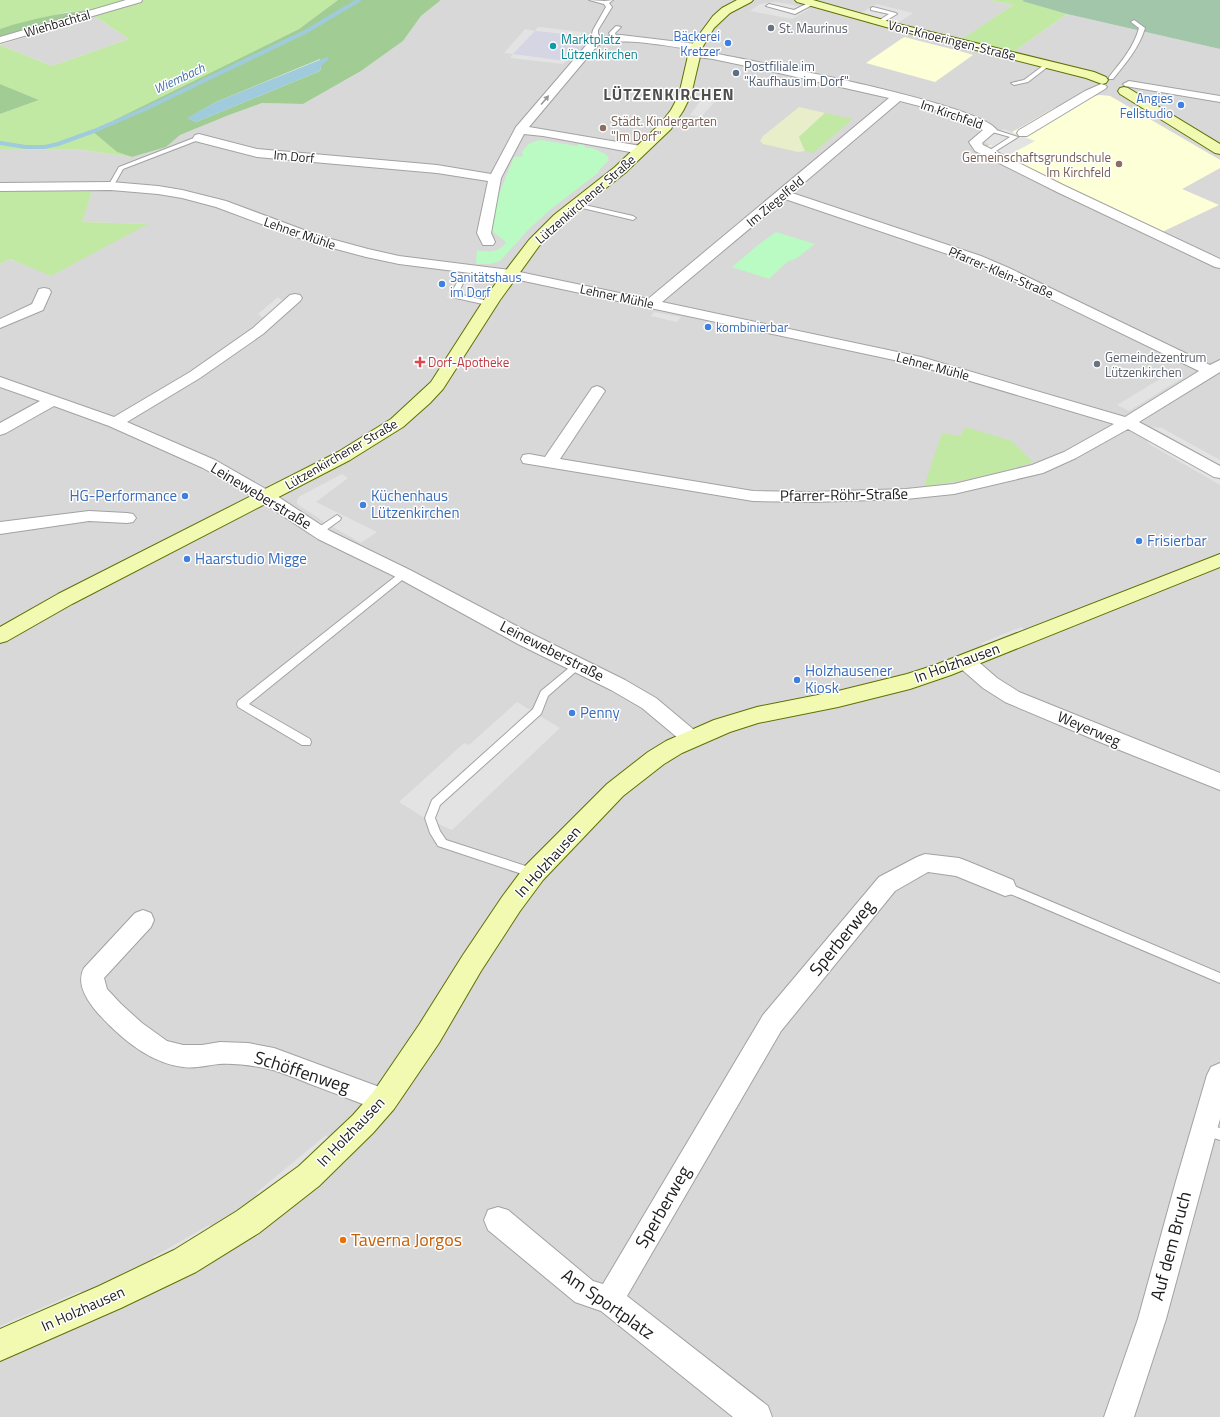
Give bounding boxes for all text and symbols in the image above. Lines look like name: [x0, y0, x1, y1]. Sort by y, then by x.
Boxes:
street label: Wiehbachtal: [22, 4, 92, 42]
street label: Von-Knoeringen-Straße: [886, 14, 1018, 66]
place label: St. Maurinus: [779, 18, 848, 38]
marker: St. Maurinus: [766, 23, 776, 33]
place label: Bäckerei Kretzer: [673, 26, 720, 61]
place label: Marktplatz Lützenkirchen: [561, 29, 638, 64]
marker: Bäckerei Kretzer: [723, 38, 733, 48]
marker: Marktplatz Lützenkirchen: [548, 41, 558, 51]
place label: Postfiliale im "Kaufhaus im Dorf": [744, 56, 849, 91]
water label: Wiembach: [150, 57, 208, 99]
marker: Postfiliale im "Kaufhaus im Dorf": [731, 68, 741, 78]
district label: LÜTZENKIRCHEN: [603, 82, 735, 106]
place label: Angies Fellstudio: [1120, 88, 1173, 123]
street label: Im Kirchfeld: [918, 94, 986, 134]
one-way arrow: [541, 95, 550, 106]
marker: Angies Fellstudio: [1176, 100, 1186, 110]
place label: Städt. Kindergarten "Im Dorf": [611, 111, 717, 146]
marker: Städt. Kindergarten "Im Dorf": [598, 123, 608, 133]
street label: Im Dorf: [273, 144, 316, 168]
place label: Gemeinschaftsgrundschule Im Kirchfeld: [962, 147, 1111, 182]
street label: Lützenkirchener Straße: [530, 150, 640, 248]
marker: Gemeinschaftsgrundschule Im Kirchfeld: [1114, 159, 1124, 169]
street label: Im Ziegelfeld: [742, 171, 808, 231]
street label: Lehner Mühle: [261, 211, 339, 255]
street label: Pfarrer-Klein-Straße: [945, 241, 1057, 303]
place label: Sanitätshaus im Dorf: [450, 267, 522, 302]
street label: Lehner Mühle: [578, 278, 656, 314]
marker: Sanitätshaus im Dorf: [437, 279, 447, 289]
place label: kombinierbar: [716, 317, 789, 337]
marker: kombinierbar: [703, 322, 713, 332]
street label: Lehner Mühle: [894, 347, 972, 385]
place label: Gemeindezentrum Lützenkirchen: [1105, 347, 1207, 382]
place label: Dorf-Apotheke: [428, 352, 509, 372]
marker: Dorf-Apotheke: [415, 357, 425, 367]
marker: Gemeindezentrum Lützenkirchen: [1092, 359, 1102, 369]
street label: Lützenkirchener Straße: [281, 414, 401, 494]
street label: Leineweberstraße: [206, 456, 316, 535]
street label: Pfarrer-Röhr-Straße: [780, 482, 908, 507]
place label: HG-Performance: [69, 484, 177, 507]
place label: Küchenhaus Lützenkirchen: [371, 484, 460, 524]
marker: HG-Performance: [180, 491, 190, 501]
marker: Küchenhaus Lützenkirchen: [358, 500, 368, 510]
place label: Frisierbar: [1147, 529, 1207, 552]
marker: Frisierbar: [1134, 536, 1144, 546]
place label: Haarstudio Migge: [195, 547, 307, 570]
marker: Haarstudio Migge: [182, 554, 192, 564]
street label: Leineweberstraße: [496, 614, 608, 687]
street label: In Holzhausen: [911, 636, 1003, 689]
place label: Holzhausener Kiosk: [805, 659, 892, 699]
marker: Holzhausener Kiosk: [792, 675, 802, 685]
place label: Penny: [580, 701, 620, 724]
street label: Weyerweg: [1054, 705, 1125, 752]
marker: Penny: [567, 708, 577, 718]
street label: In Holzhausen: [509, 821, 586, 903]
street label: Sperberweg: [802, 894, 881, 982]
street label: Schöffenweg: [251, 1043, 353, 1100]
street label: In Holzhausen: [311, 1091, 390, 1172]
street label: Sperberweg: [628, 1160, 697, 1253]
street label: Auf dem Bruch: [1143, 1188, 1198, 1304]
place label: Taverna Jorgos: [351, 1226, 462, 1253]
marker: Taverna Jorgos: [338, 1235, 348, 1245]
street label: Am Sportplatz: [556, 1262, 660, 1346]
street label: In Holzhausen: [37, 1280, 128, 1337]

